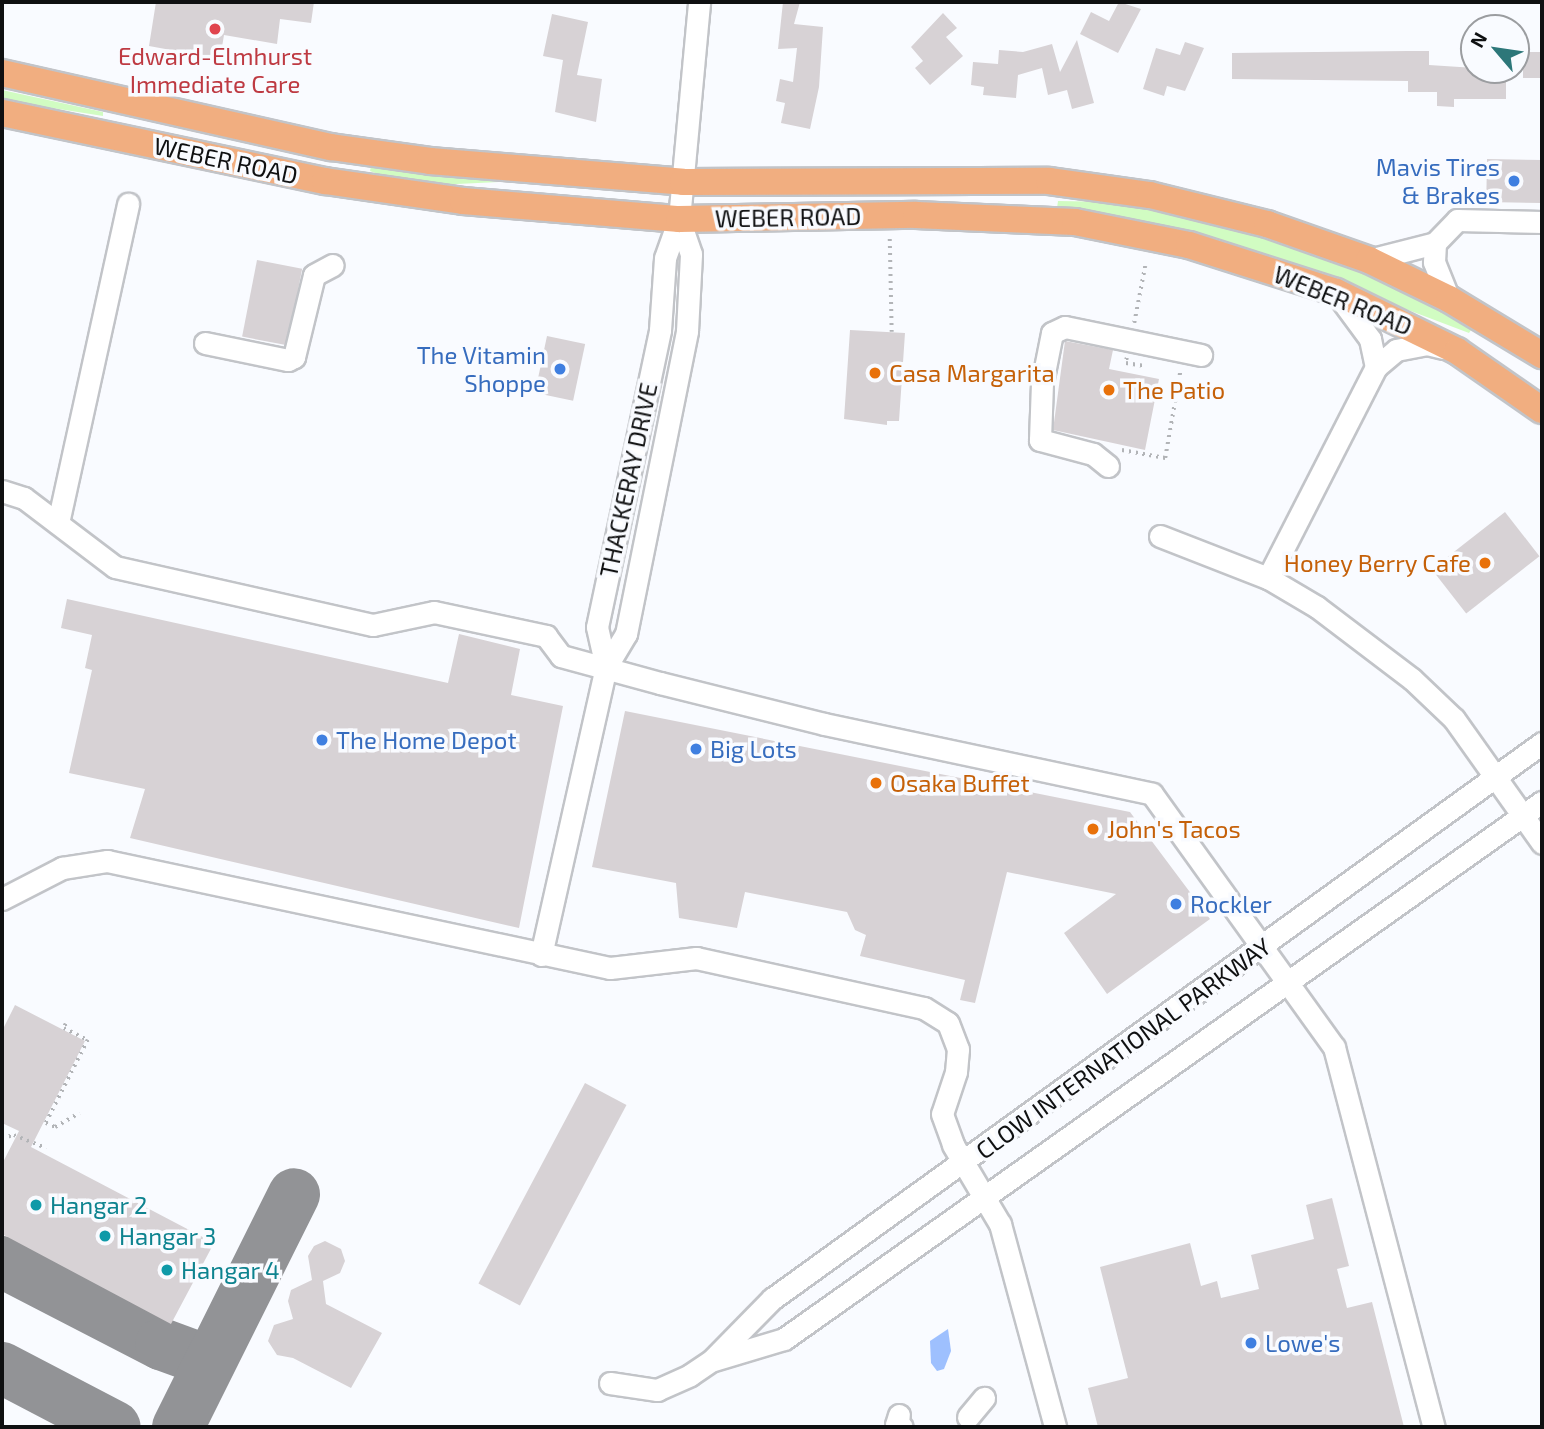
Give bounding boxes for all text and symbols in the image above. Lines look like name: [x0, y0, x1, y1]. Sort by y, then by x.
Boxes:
north arrow: [1460, 14, 1530, 84]
marker: Edward-Elmhurst Immediate Care: [205, 19, 225, 39]
text: N: [1465, 28, 1491, 51]
place label: Edward-Elmhurst Immediate Care: [118, 42, 312, 98]
street label: WEBER ROAD: [151, 131, 301, 189]
place label: Mavis Tires & Brakes: [1375, 153, 1500, 209]
marker: Mavis Tires & Brakes: [1506, 173, 1522, 189]
street label: WEBER ROAD: [715, 201, 861, 233]
street label: WEBER ROAD: [1270, 259, 1416, 341]
place label: The Vitamin Shoppe: [416, 341, 546, 397]
place label: Casa Margarita: [889, 359, 1055, 387]
marker: The Vitamin Shoppe: [552, 361, 568, 377]
marker: Casa Margarita: [867, 365, 883, 381]
place label: The Patio: [1123, 376, 1225, 404]
street label: THACKERAY DRIVE: [593, 380, 663, 580]
marker: The Patio: [1101, 382, 1117, 398]
place label: Honey Berry Cafe: [1283, 549, 1471, 577]
marker: Honey Berry Cafe: [1477, 555, 1493, 571]
place label: The Home Depot: [336, 726, 517, 754]
marker: The Home Depot: [314, 732, 330, 748]
place label: Big Lots: [710, 735, 797, 763]
marker: Big Lots: [688, 741, 704, 757]
place label: Osaka Buffet: [890, 769, 1030, 797]
marker: Osaka Buffet: [868, 775, 884, 791]
place label: John's Tacos: [1107, 815, 1241, 843]
marker: John's Tacos: [1085, 821, 1101, 837]
place label: Rockler: [1190, 890, 1272, 918]
marker: Rockler: [1168, 896, 1184, 912]
street label: CLOW INTERNATIONAL PARKWAY: [970, 931, 1276, 1165]
place label: Hangar 2: [50, 1191, 148, 1219]
marker: Hangar 2: [28, 1197, 44, 1213]
place label: Hangar 3: [119, 1222, 217, 1250]
marker: Hangar 3: [97, 1228, 113, 1244]
place label: Hangar 4: [181, 1256, 280, 1284]
marker: Hangar 4: [159, 1262, 175, 1278]
place label: Lowe's: [1265, 1329, 1340, 1357]
marker: Lowe's: [1243, 1335, 1259, 1351]

